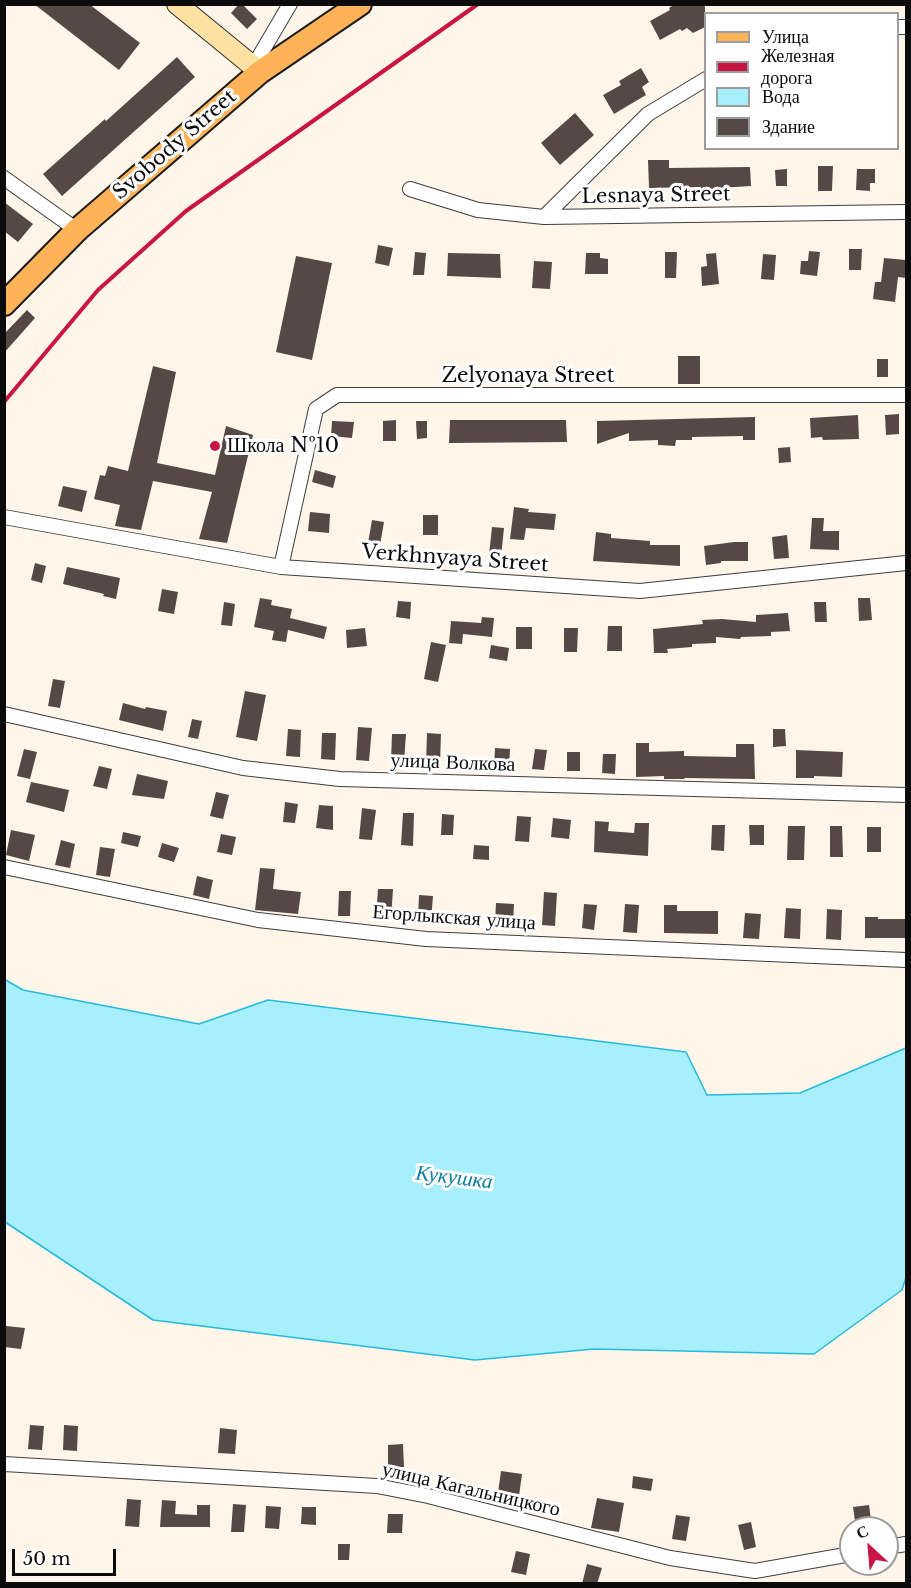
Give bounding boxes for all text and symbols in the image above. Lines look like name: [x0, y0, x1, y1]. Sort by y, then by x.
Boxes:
legend: [704, 12, 899, 150]
text: Улица: [762, 26, 809, 48]
text: Железная дорога: [761, 45, 834, 89]
street label: Svobody Street: [108, 85, 242, 205]
text: Вода: [762, 86, 800, 108]
text: Здание: [762, 116, 815, 138]
street label: Lesnaya Street: [581, 183, 731, 209]
street label: Zelyonaya Street: [442, 364, 614, 388]
place label: Школа №10: [227, 434, 339, 458]
marker: Школа №10: [208, 439, 222, 453]
street label: Verkhnyaya Street: [361, 540, 549, 578]
street label: улица Волкова: [390, 749, 516, 777]
street label: Егорлыкская улица: [371, 900, 537, 936]
water label: Кукушка: [414, 1161, 494, 1195]
street label: улица Кагальницкого: [380, 1458, 562, 1522]
north arrow: [839, 1516, 899, 1576]
text: С: [852, 1520, 872, 1543]
scale bar: [15, 1537, 118, 1575]
text: 50 m: [23, 1548, 71, 1570]

